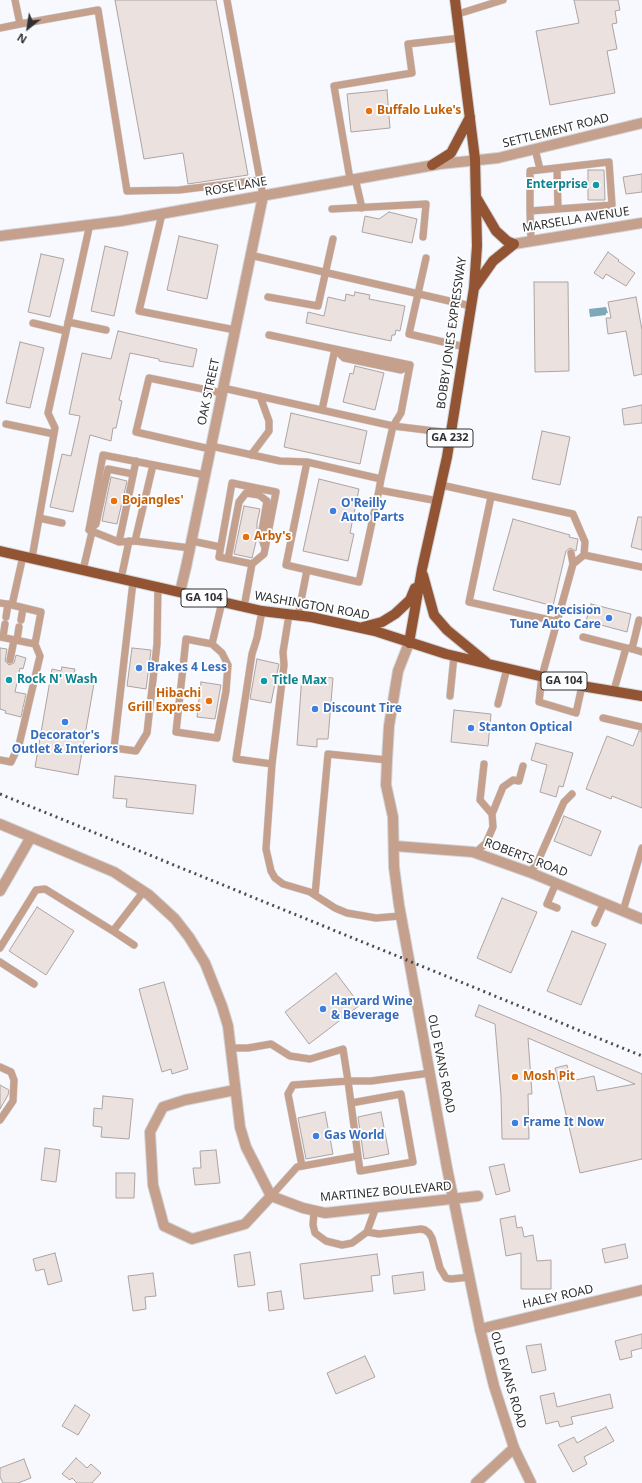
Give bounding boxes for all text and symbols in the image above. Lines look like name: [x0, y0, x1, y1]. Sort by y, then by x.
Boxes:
north arrow: [8, 8, 48, 48]
text: N: [14, 30, 29, 48]
place label: Buffalo Luke's: [377, 104, 461, 118]
marker: Buffalo Luke's: [364, 106, 374, 116]
street label: SETTLEMENT ROAD: [501, 111, 611, 151]
street label: ROSE LANE: [204, 174, 268, 200]
place label: Enterprise: [526, 178, 588, 192]
marker: Enterprise: [591, 180, 601, 190]
street label: MARSELLA AVENUE: [521, 204, 631, 236]
street label: BOBBY JONES EXPRESSWAY: [434, 256, 470, 410]
street label: OAK STREET: [195, 357, 223, 427]
road number: GA 232: [427, 429, 473, 447]
place label: Bojangles': [122, 494, 184, 508]
marker: Bojangles': [109, 496, 119, 506]
place label: O'Reilly Auto Parts: [341, 497, 404, 525]
marker: O'Reilly Auto Parts: [328, 506, 338, 516]
place label: Arby's: [254, 530, 291, 544]
marker: Arby's: [241, 532, 251, 542]
road number: GA 104: [181, 589, 227, 607]
street label: WASHINGTON ROAD: [253, 589, 371, 623]
place label: Precision Tune Auto Care: [510, 604, 601, 632]
marker: Precision Tune Auto Care: [604, 613, 614, 623]
place label: Brakes 4 Less: [147, 661, 227, 675]
marker: Brakes 4 Less: [134, 663, 144, 673]
road number: GA 104: [541, 672, 587, 690]
place label: Rock N' Wash: [17, 673, 98, 687]
place label: Title Max: [272, 674, 327, 688]
marker: Rock N' Wash: [4, 675, 14, 685]
marker: Title Max: [259, 676, 269, 686]
place label: Hibachi Grill Express: [128, 687, 201, 715]
marker: Hibachi Grill Express: [204, 696, 214, 706]
place label: Discount Tire: [323, 702, 402, 716]
marker: Discount Tire: [310, 704, 320, 714]
marker: Decorator's Outlet & Interiors: [60, 717, 70, 727]
place label: Stanton Optical: [479, 721, 572, 735]
marker: Stanton Optical: [466, 723, 476, 733]
place label: Decorator's Outlet & Interiors: [12, 729, 118, 757]
street label: ROBERTS ROAD: [482, 835, 570, 881]
place label: Harvard Wine & Beverage: [331, 995, 413, 1023]
marker: Harvard Wine & Beverage: [318, 1004, 328, 1014]
street label: OLD EVANS ROAD: [424, 1013, 458, 1115]
place label: Mosh Pit: [523, 1070, 575, 1084]
marker: Mosh Pit: [510, 1072, 520, 1082]
place label: Frame It Now: [523, 1116, 604, 1130]
marker: Frame It Now: [510, 1118, 520, 1128]
place label: Gas World: [324, 1129, 384, 1143]
marker: Gas World: [311, 1131, 321, 1141]
street label: MARTINEZ BOULEVARD: [320, 1179, 452, 1205]
street label: HALEY ROAD: [521, 1282, 595, 1312]
street label: OLD EVANS ROAD: [487, 1330, 529, 1430]

